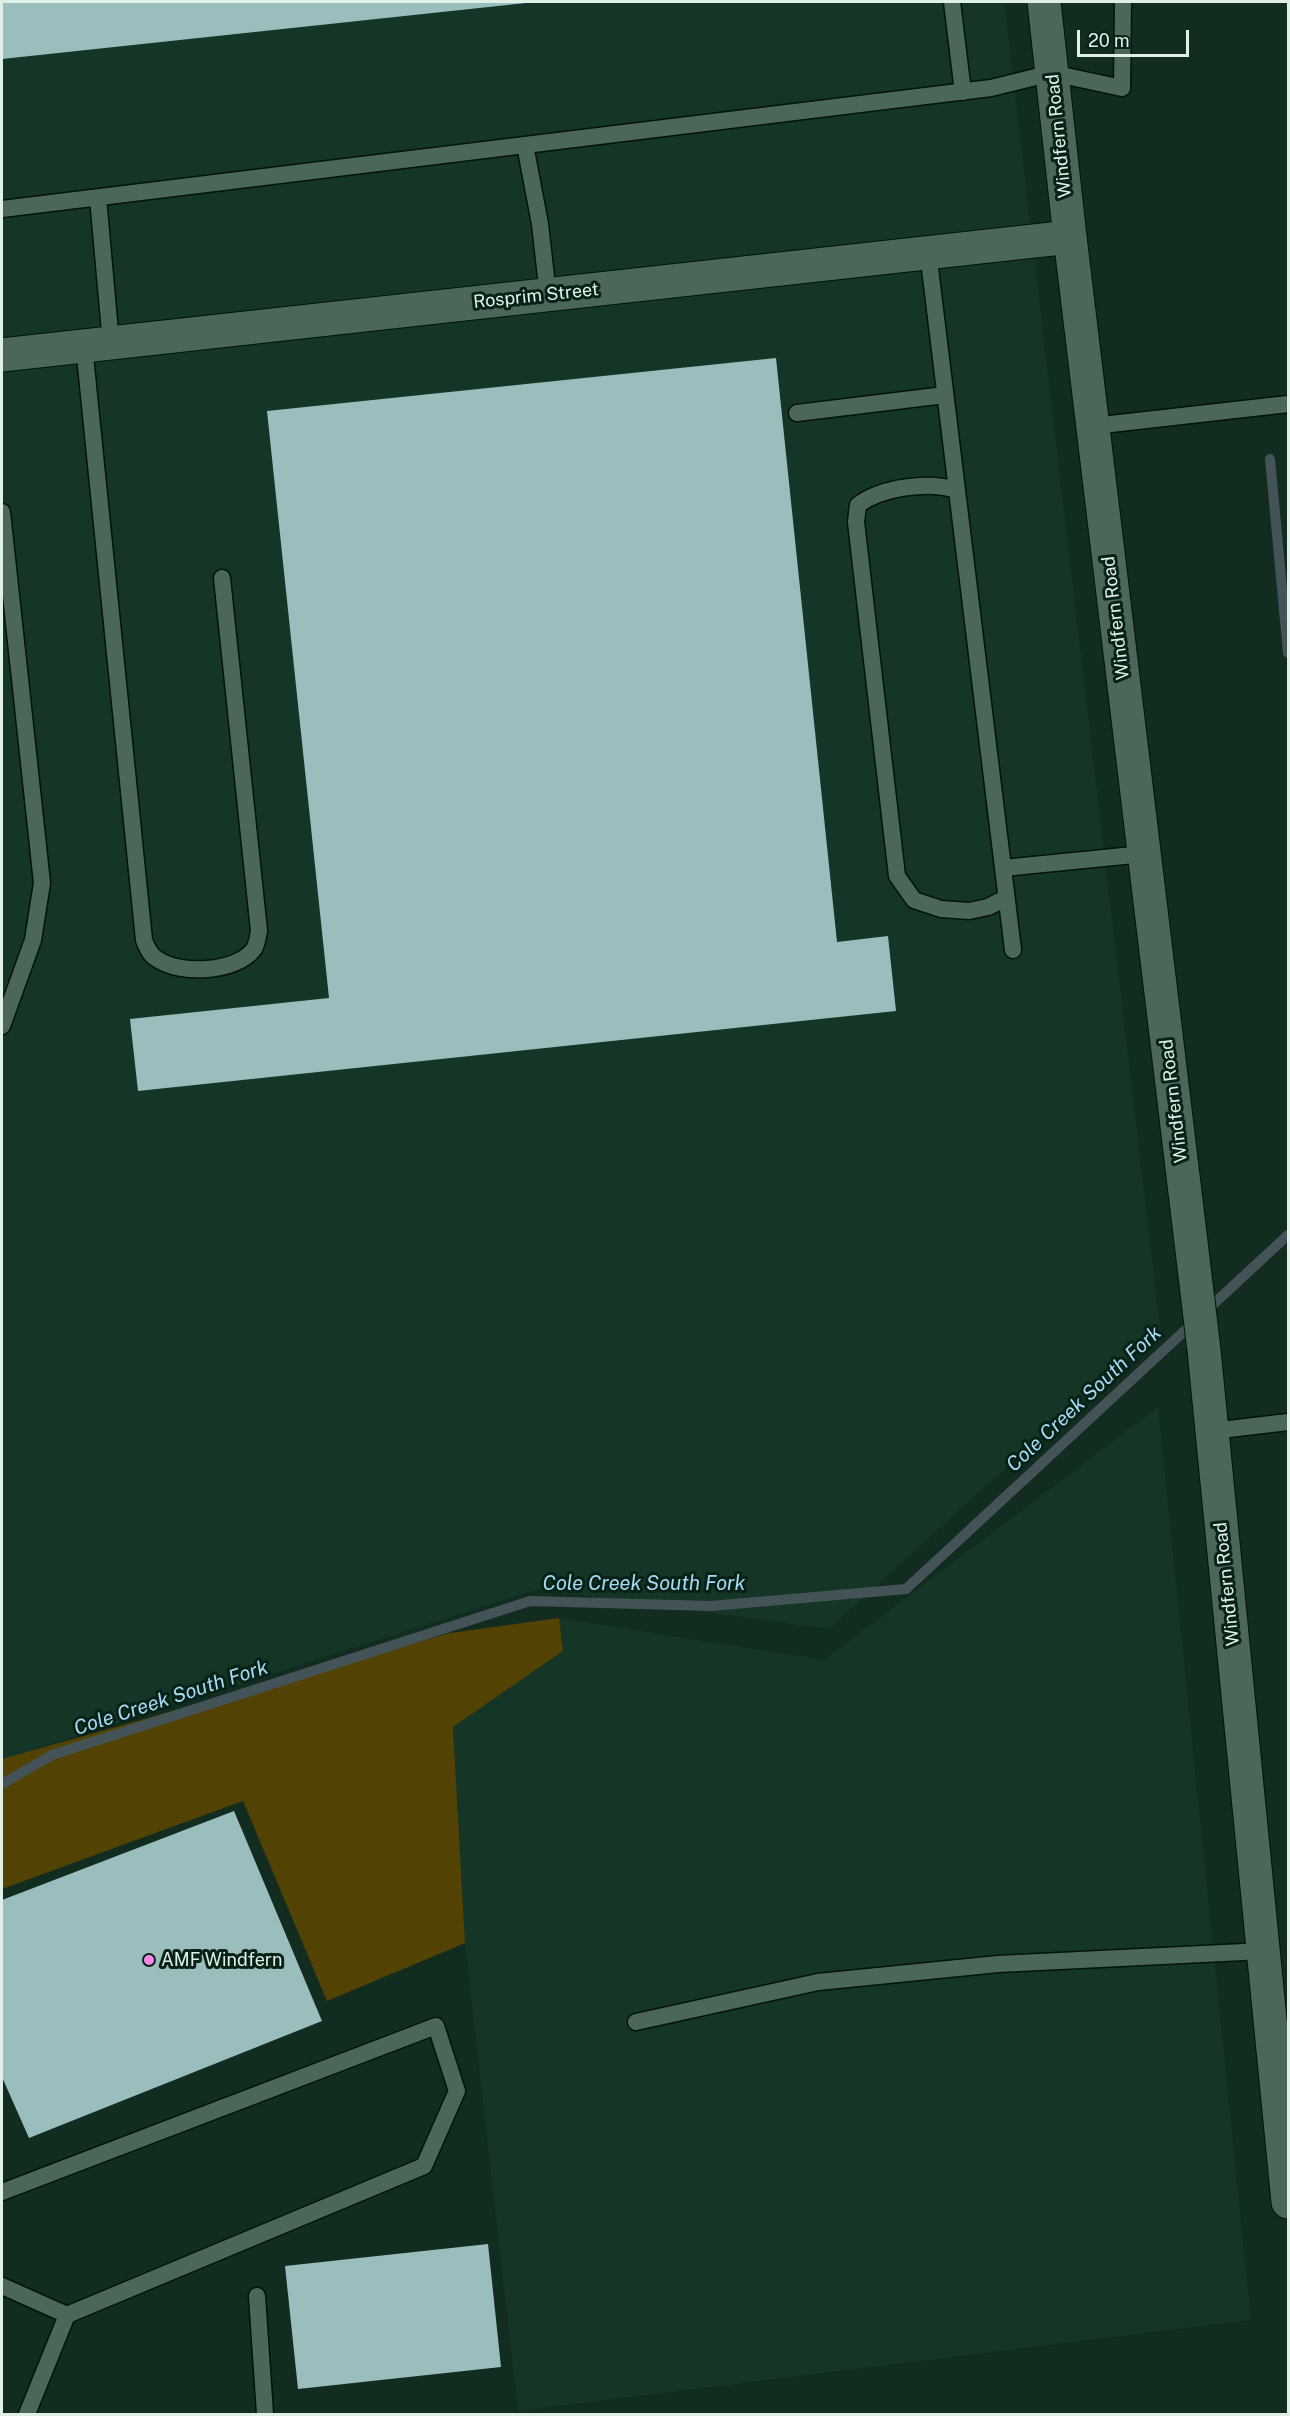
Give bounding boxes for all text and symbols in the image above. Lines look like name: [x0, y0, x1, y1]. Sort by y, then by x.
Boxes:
scale bar: [1080, 18, 1192, 56]
text: 20 m: [1088, 30, 1130, 51]
street label: Windfern Road: [1042, 73, 1076, 199]
street label: Rosprim Street: [472, 279, 600, 313]
street label: Windfern Road: [1098, 555, 1134, 681]
street label: Windfern Road: [1156, 1038, 1192, 1164]
water label: Cole Creek South Fork: [1002, 1321, 1166, 1477]
street label: Windfern Road: [1210, 1521, 1244, 1647]
water label: Cole Creek South Fork: [543, 1572, 745, 1596]
water label: Cole Creek South Fork: [71, 1655, 271, 1741]
place label: AMF Windfern: [161, 1949, 282, 1971]
marker: AMF Windfern: [142, 1953, 156, 1967]

